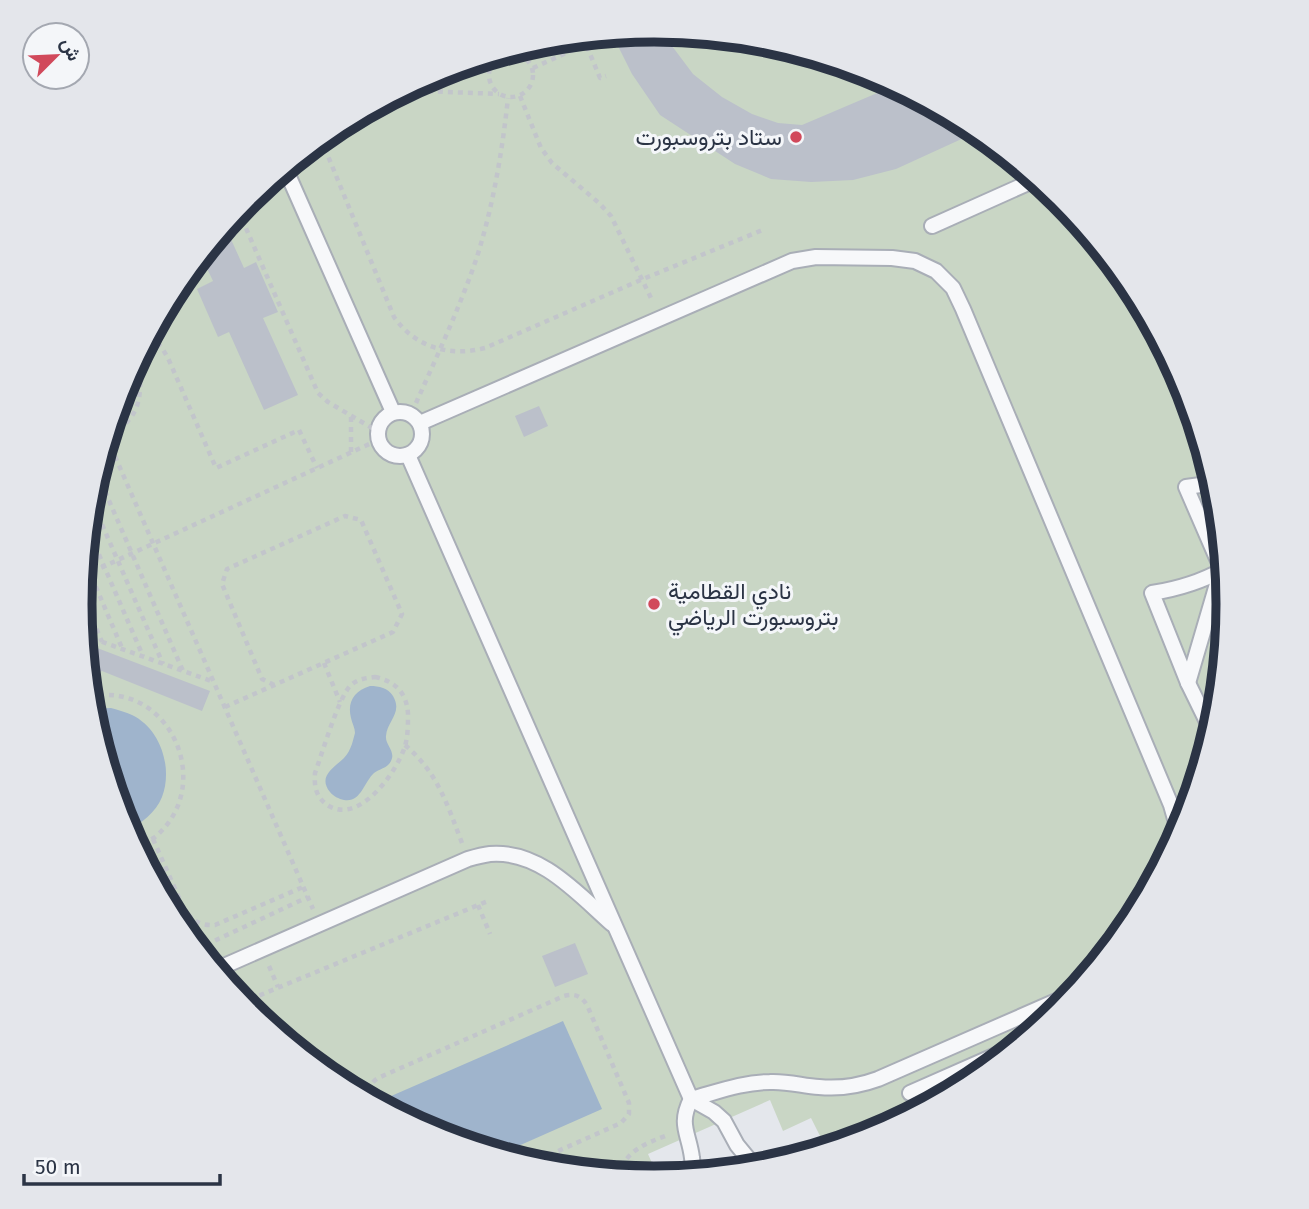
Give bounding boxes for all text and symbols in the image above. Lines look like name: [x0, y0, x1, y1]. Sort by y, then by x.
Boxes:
north arrow: [21, 21, 91, 91]
text: ش: [56, 34, 86, 65]
place label: ستاد بتروسبورت: [636, 123, 782, 152]
marker: ستاد بتروسبورت: [788, 129, 804, 145]
place label: نادي القطامية بتروسبورت الرياضي: [668, 577, 839, 636]
marker: نادي القطامية بتروسبورت الرياضي: [646, 596, 662, 612]
scale bar: [24, 1142, 220, 1186]
text: 50 m: [35, 1154, 81, 1180]

